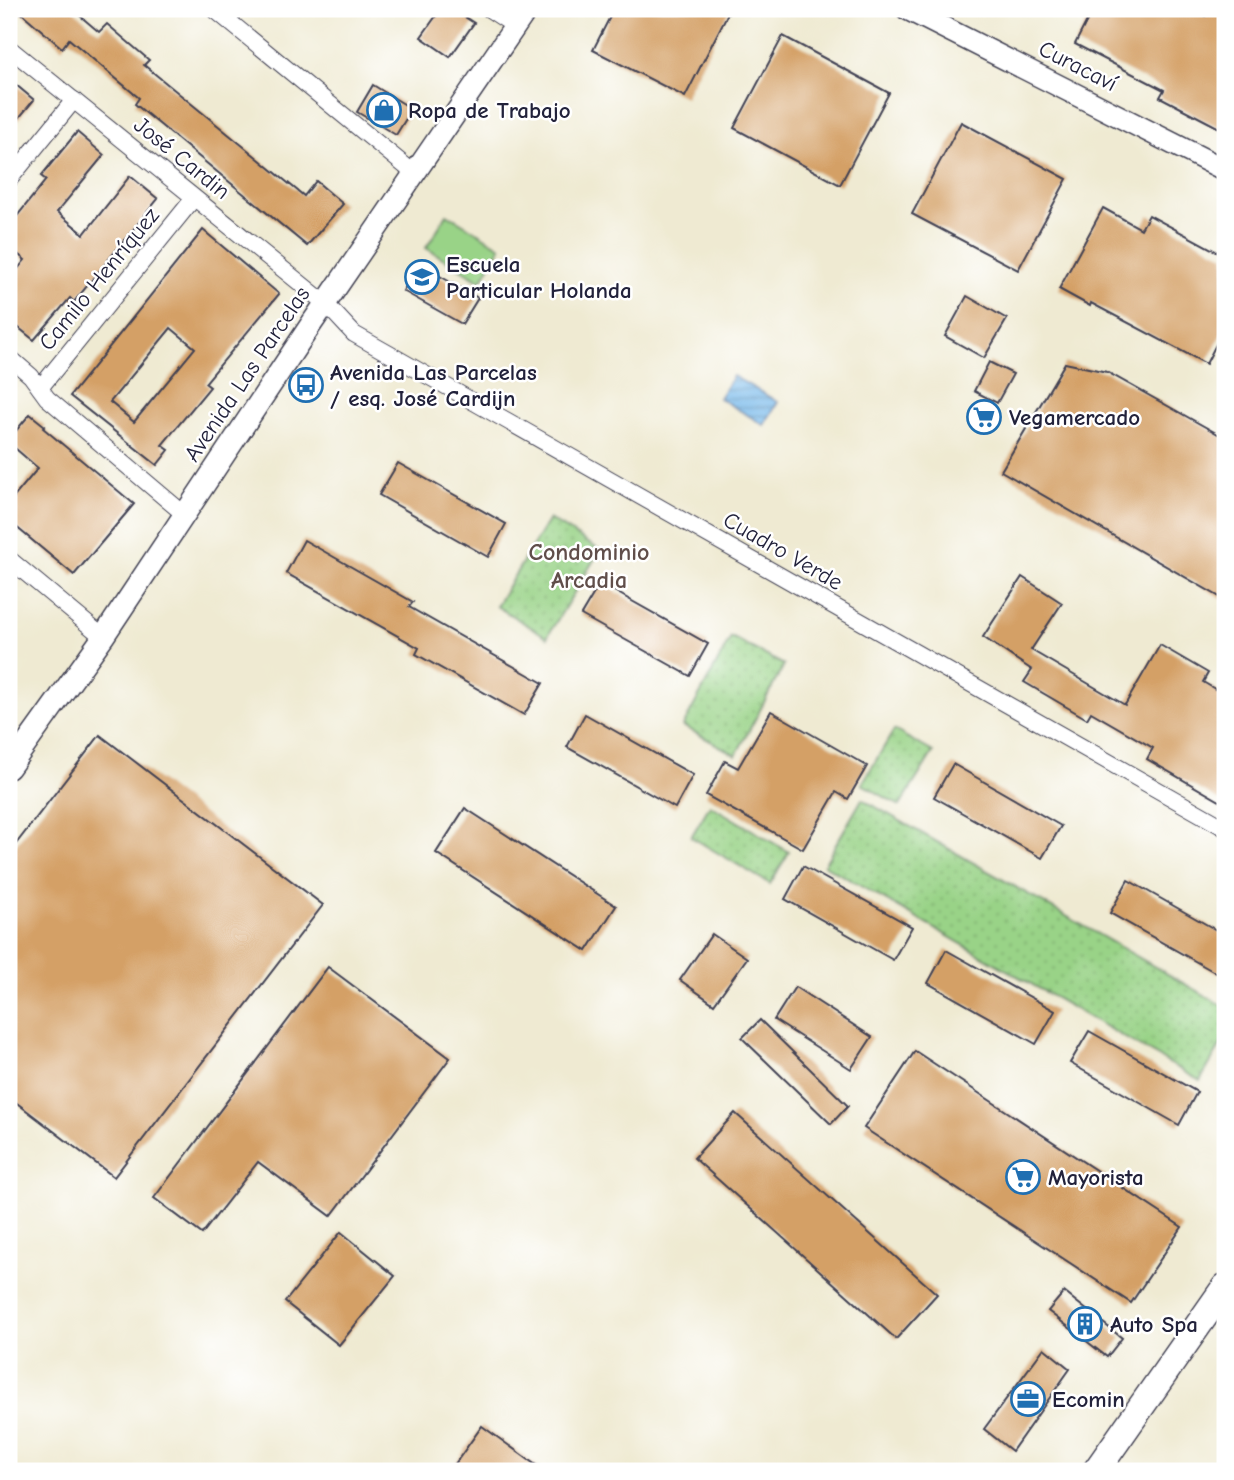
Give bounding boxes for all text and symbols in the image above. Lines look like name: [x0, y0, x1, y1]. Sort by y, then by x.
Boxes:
street label: Curacaví: [1034, 35, 1122, 97]
shop icon: Ropa de Trabajo: [365, 91, 403, 129]
place label: Ropa de Trabajo: [408, 97, 571, 124]
street label: José Cardin: [129, 111, 235, 205]
street label: Camilo Henríquez: [33, 202, 165, 356]
place label: Escuela Particular Holanda: [446, 251, 632, 304]
school or university icon: Escuela Particular Holanda: [403, 258, 441, 296]
street label: Avenida Las Parcelas: [178, 281, 316, 467]
place label: Avenida Las Parcelas / esq. José Cardijn: [330, 359, 537, 412]
bus stop icon: Avenida Las Parcelas / esq. José Cardijn: [287, 366, 325, 404]
supermarket icon: Vegamercado: [965, 398, 1003, 436]
place label: Vegamercado: [1009, 404, 1140, 431]
street label: Cuadro Verde: [719, 506, 847, 596]
district label: Condominio Arcadia: [528, 538, 650, 594]
supermarket icon: Mayorista: [1004, 1158, 1042, 1196]
place label: Mayorista: [1048, 1164, 1144, 1191]
building icon: Auto Spa: [1066, 1305, 1104, 1343]
place label: Auto Spa: [1110, 1311, 1198, 1338]
office icon: Ecomin: [1009, 1380, 1047, 1418]
place label: Ecomin: [1052, 1386, 1125, 1413]

